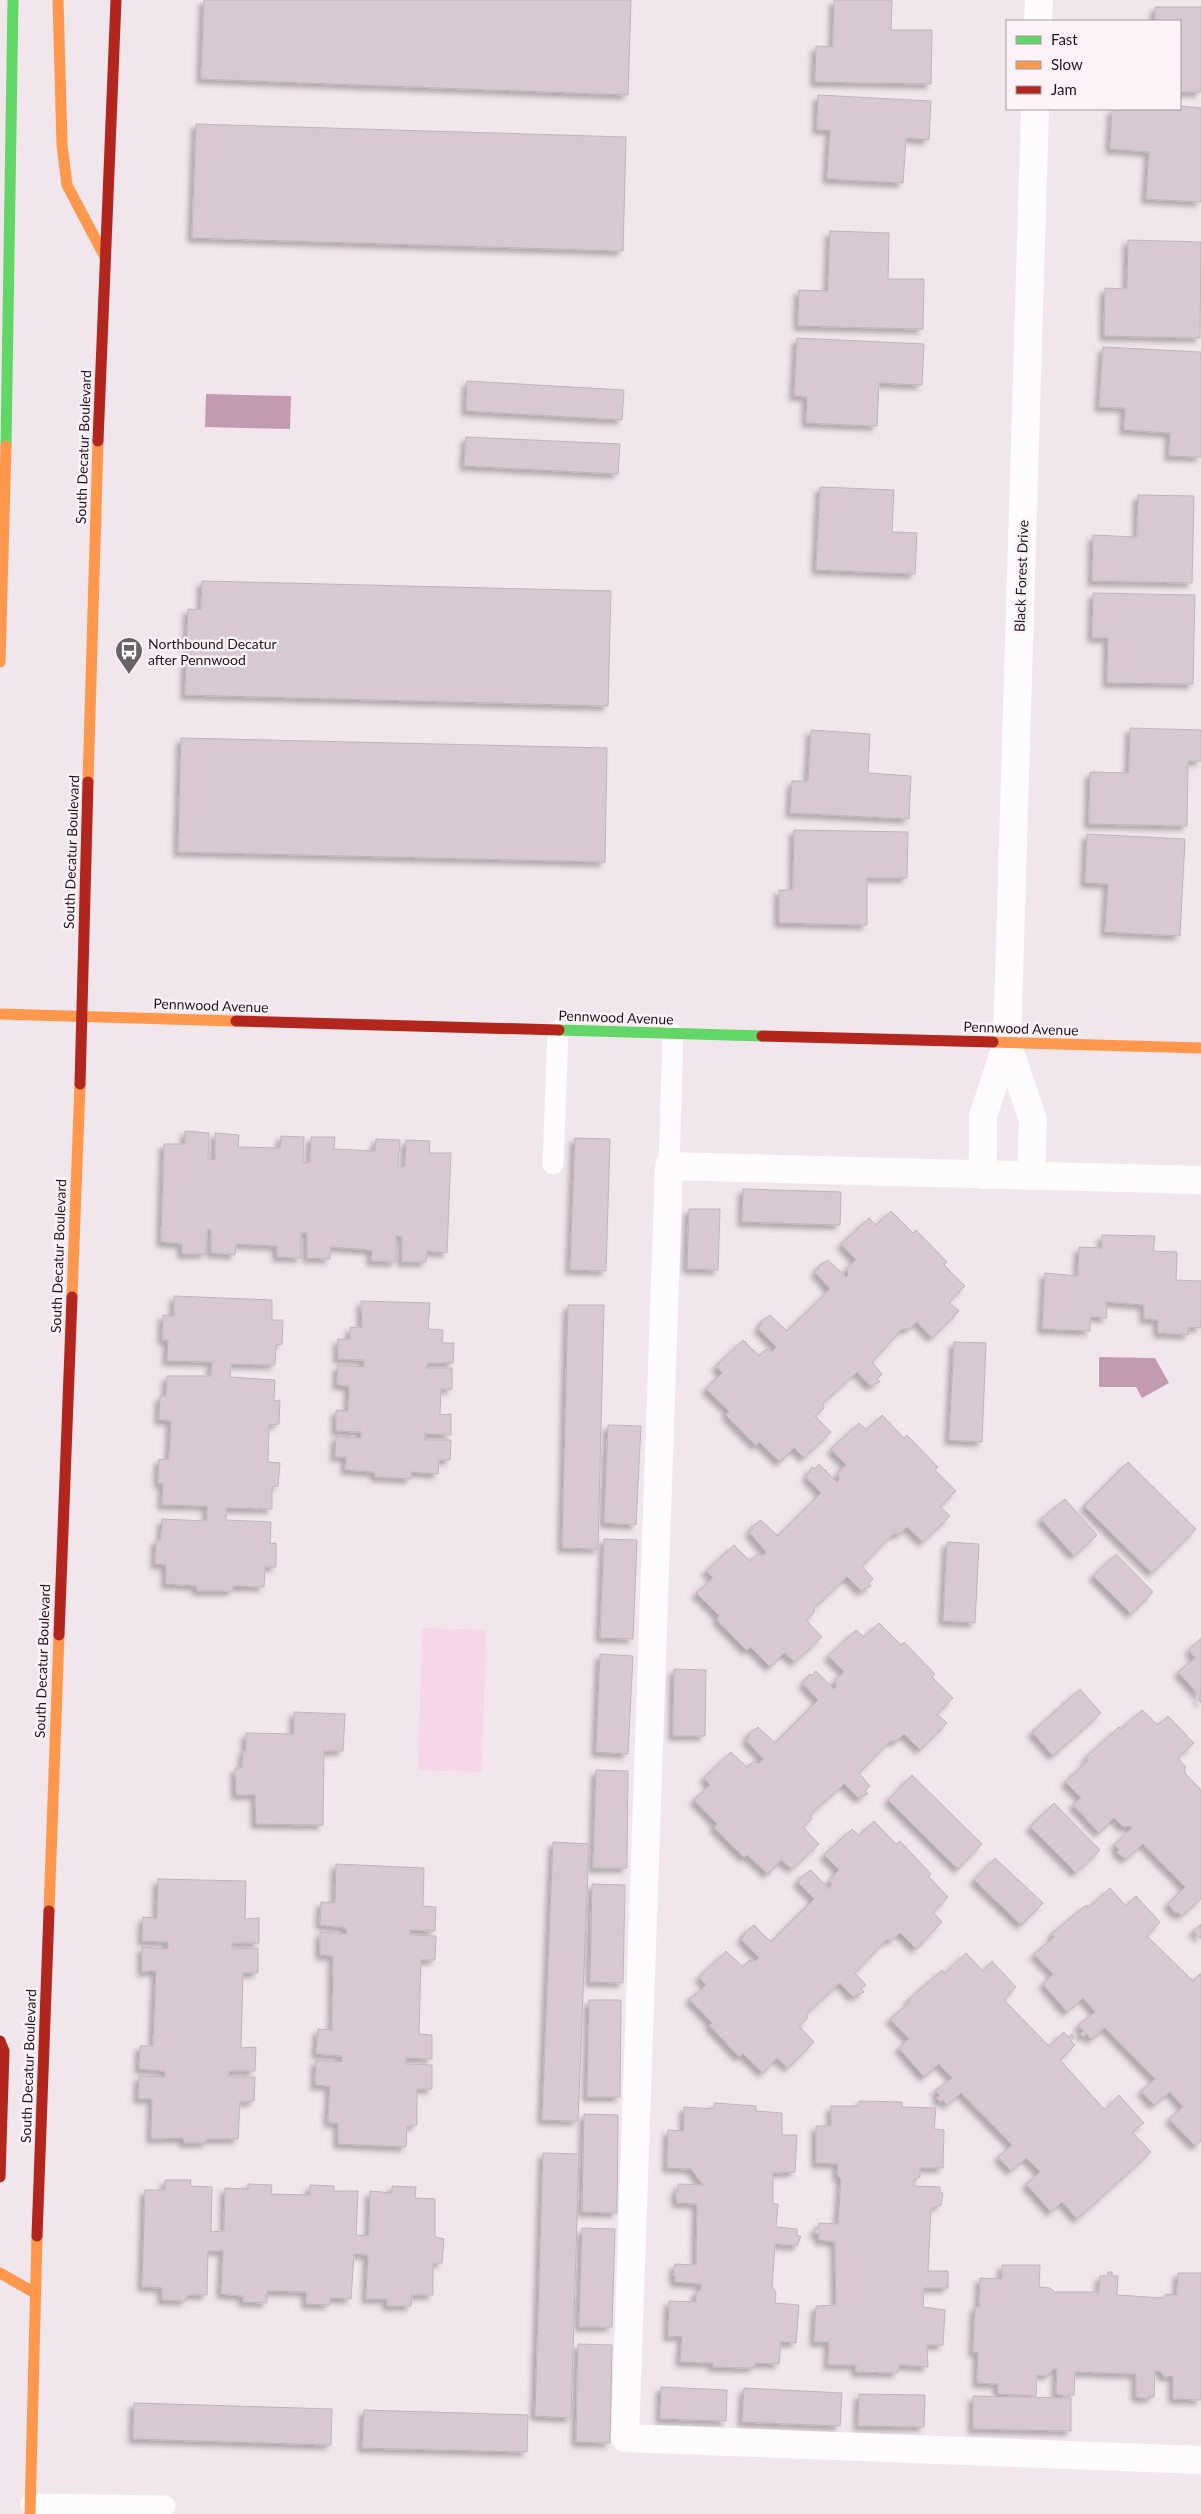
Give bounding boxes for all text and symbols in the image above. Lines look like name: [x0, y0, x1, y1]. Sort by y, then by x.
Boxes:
legend: [1006, 20, 1181, 110]
text: Fast: [1051, 30, 1078, 48]
text: Slow: [1051, 55, 1083, 73]
text: Jam: [1051, 80, 1077, 98]
street label: South Decatur Boulevard: [72, 370, 94, 524]
street label: Black Forest Drive: [1011, 520, 1031, 632]
place label: Northbound Decatur after Pennwood: [148, 635, 277, 668]
bus stop icon: Northbound Decatur after Pennwood: [114, 636, 144, 675]
street label: South Decatur Boulevard: [60, 775, 82, 929]
street label: Pennwood Avenue: [153, 994, 269, 1016]
street label: Pennwood Avenue: [558, 1006, 674, 1028]
street label: Pennwood Avenue: [963, 1017, 1079, 1039]
street label: South Decatur Boulevard: [47, 1179, 69, 1333]
street label: South Decatur Boulevard: [31, 1584, 53, 1738]
street label: South Decatur Boulevard: [17, 1989, 39, 2143]

